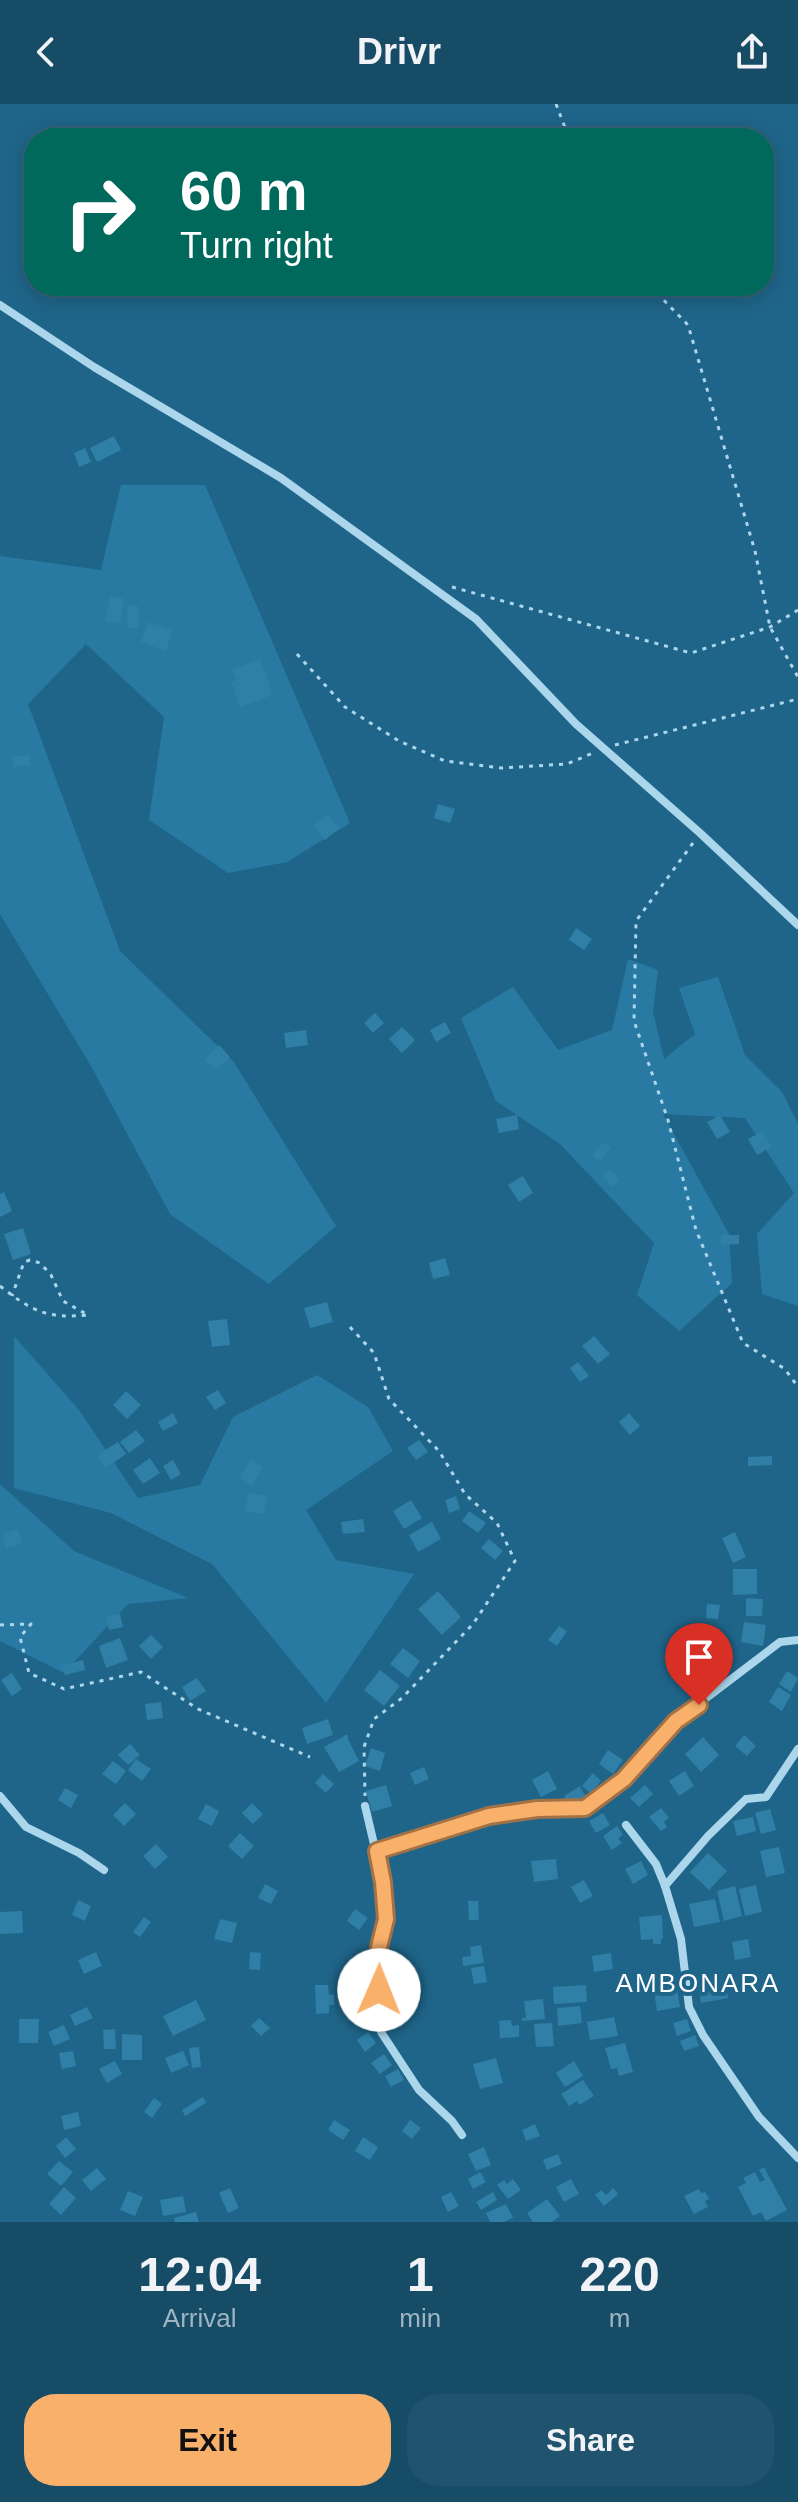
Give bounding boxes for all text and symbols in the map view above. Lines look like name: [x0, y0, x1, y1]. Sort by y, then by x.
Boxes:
icon: back: [24, 30, 68, 74]
icon: share: [730, 30, 774, 74]
text: Drivr: [357, 31, 441, 72]
text: 60 m: [180, 159, 308, 222]
icon: right: [48, 160, 152, 264]
text: Turn right: [180, 225, 333, 266]
pin: [665, 1623, 733, 1705]
icon: arrive: [677, 1635, 721, 1679]
position arrow: [337, 1948, 421, 2032]
district label: AMBONARA: [616, 1968, 780, 1998]
text: 12:04: [138, 2248, 261, 2301]
text: 1: [407, 2248, 434, 2301]
text: 220: [580, 2248, 660, 2301]
text: Arrival: [163, 2303, 237, 2333]
text: min: [399, 2303, 441, 2333]
text: m: [609, 2303, 630, 2333]
button: Exit: [24, 2394, 391, 2486]
button: Share: [407, 2394, 774, 2486]

